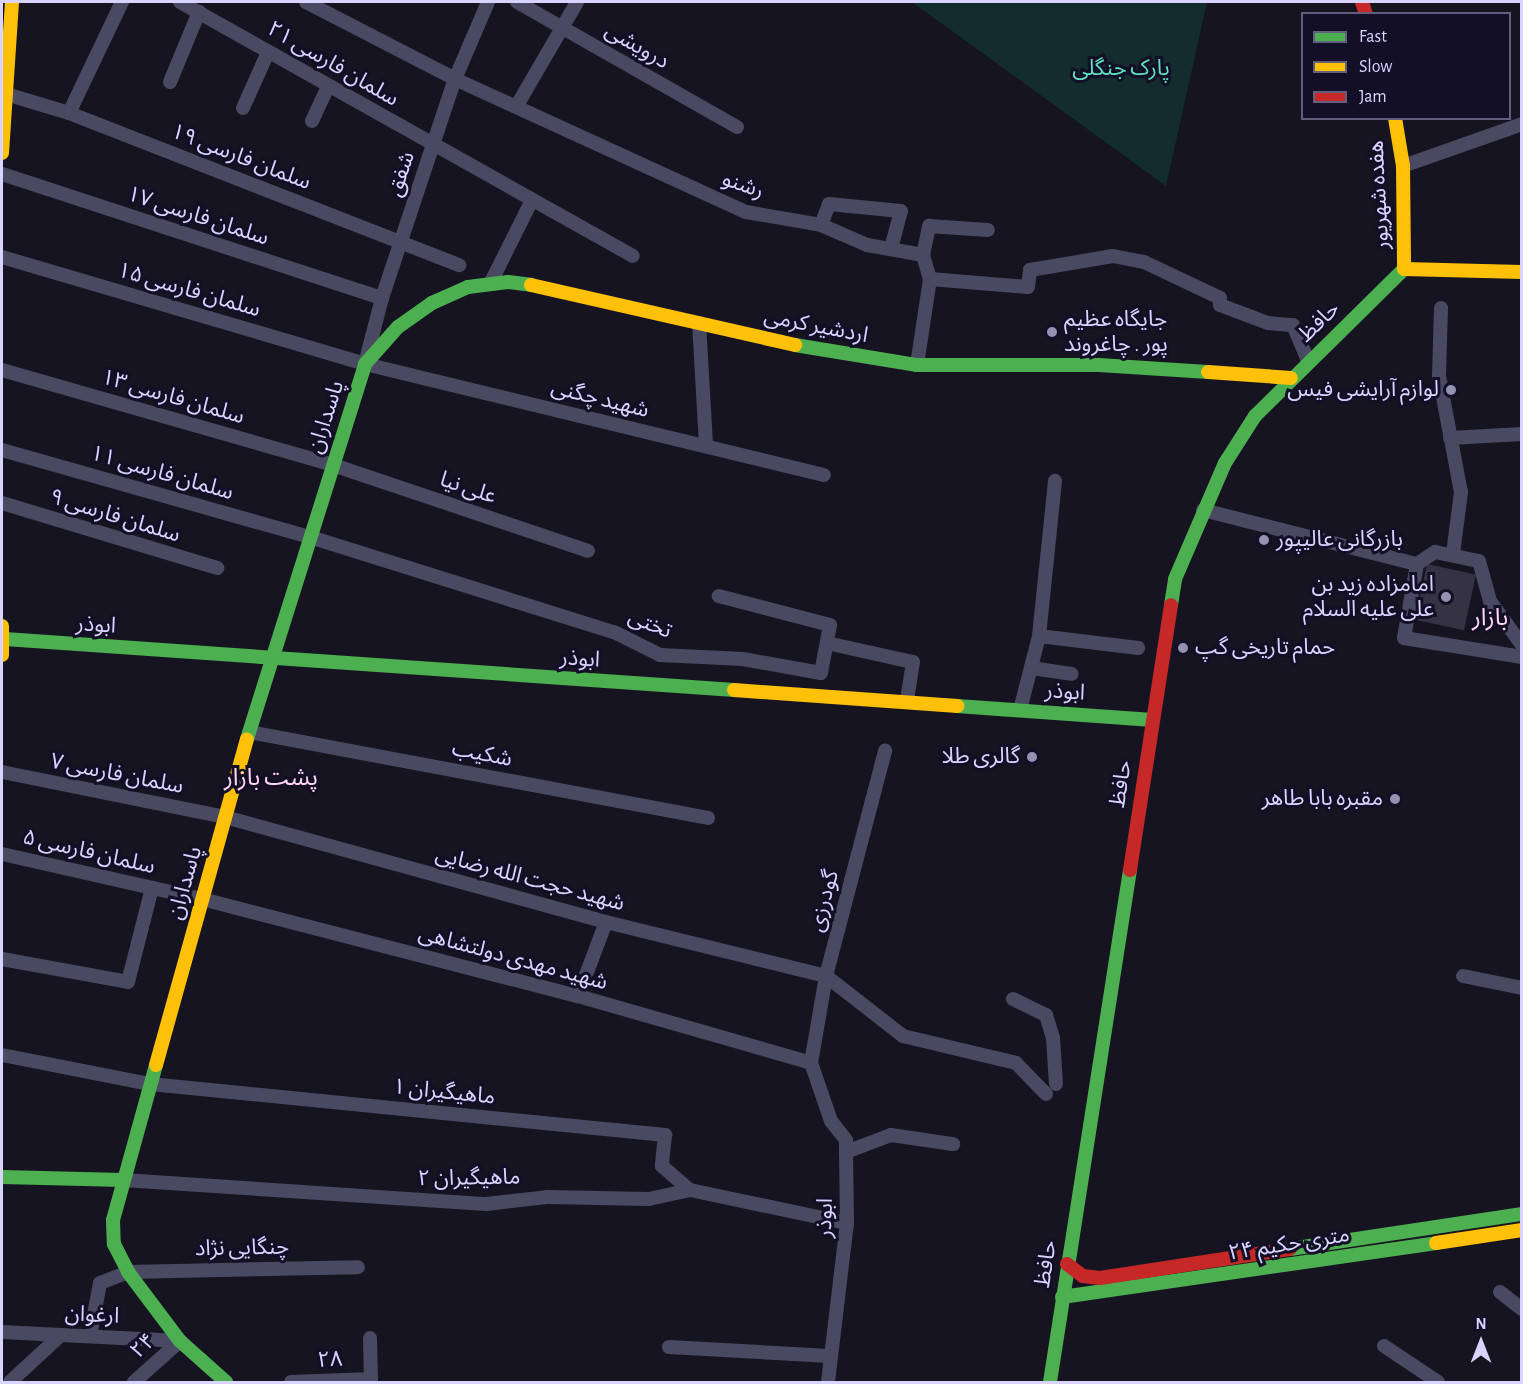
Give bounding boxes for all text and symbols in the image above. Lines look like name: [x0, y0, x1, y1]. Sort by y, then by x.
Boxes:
legend: [1301, 12, 1511, 120]
street label: سلمان فارسی ۲۱: [263, 16, 403, 112]
street label: درویشی: [600, 17, 674, 75]
text: Fast: [1359, 28, 1387, 46]
park label: پارک جنگلی: [1072, 56, 1170, 82]
text: Slow: [1359, 58, 1392, 76]
text: Jam: [1359, 88, 1387, 106]
street label: سلمان فارسی ۱۹: [167, 118, 315, 196]
street label: هفده شهریور: [1363, 140, 1395, 250]
street label: شفق: [381, 148, 421, 200]
street label: رشنو: [718, 165, 768, 205]
street label: سلمان فارسی ۱۷: [124, 181, 272, 251]
street label: سلمان فارسی ۱۵: [114, 257, 264, 323]
street label: حافظ: [1293, 296, 1345, 348]
street label: اردشیر کرمی: [762, 303, 870, 349]
place label: جایگاه عظیم پور . چاغروند: [1064, 306, 1168, 358]
marker: جایگاه عظیم پور . چاغروند: [1045, 325, 1059, 339]
street label: سلمان فارسی ۱۳: [98, 364, 248, 430]
street label: شهید چگنی: [548, 374, 652, 424]
street label: پاسداران: [302, 377, 350, 457]
place label: لوازم آرایشی فیس: [1287, 377, 1439, 403]
marker: لوازم آرایشی فیس: [1444, 383, 1458, 397]
street label: سلمان فارسی ۱۱: [87, 440, 237, 506]
street label: علی نیا: [436, 466, 500, 510]
street label: سلمان فارسی ۹: [47, 484, 183, 548]
place label: بازرگانی عالیپور: [1276, 527, 1403, 553]
marker: بازرگانی عالیپور: [1257, 533, 1271, 547]
place label: امامزاده زید بن علی علیه السلام: [1303, 571, 1434, 622]
marker: امامزاده زید بن علی علیه السلام: [1439, 590, 1453, 604]
street label: تختی: [624, 603, 676, 645]
district label: بازار: [1472, 605, 1508, 633]
street label: ابوذر: [75, 610, 117, 640]
place label: حمام تاریخی گپ: [1195, 635, 1335, 661]
marker: حمام تاریخی گپ: [1176, 641, 1190, 655]
street label: ابوذر: [559, 644, 601, 674]
street label: ابوذر: [1044, 677, 1086, 707]
street label: شکیب: [450, 735, 514, 773]
place label: گالری طلا: [942, 744, 1020, 770]
street label: سلمان فارسی ۷: [48, 748, 186, 800]
marker: گالری طلا: [1025, 750, 1039, 764]
street label: حافظ: [1104, 758, 1138, 810]
district label: پشت بازار: [224, 765, 318, 793]
place label: مقبره بابا طاهر: [1262, 786, 1383, 812]
marker: مقبره بابا طاهر: [1388, 792, 1402, 806]
street label: سلمان فارسی ۵: [20, 824, 158, 880]
street label: شهید حجت الله رضایی: [432, 841, 628, 917]
street label: پاسداران: [162, 843, 208, 923]
street label: گودرزی: [803, 867, 845, 935]
street label: شهید مهدی دولتشاهی: [415, 920, 611, 996]
street label: ماهیگیران ۱: [391, 1073, 497, 1111]
street label: ماهیگیران ۲: [417, 1164, 521, 1192]
street label: ابوذر: [811, 1197, 839, 1239]
street label: ۲۴ متری حکیم: [1227, 1221, 1351, 1267]
street label: چنگایی نژاد: [195, 1234, 289, 1262]
street label: حافظ: [1029, 1238, 1063, 1290]
street label: ارغوان: [64, 1300, 120, 1330]
north arrow: [1451, 1312, 1511, 1372]
text: N: [1475, 1316, 1487, 1332]
street label: ۲۴: [125, 1328, 161, 1364]
street label: ۲۸: [317, 1346, 343, 1374]

